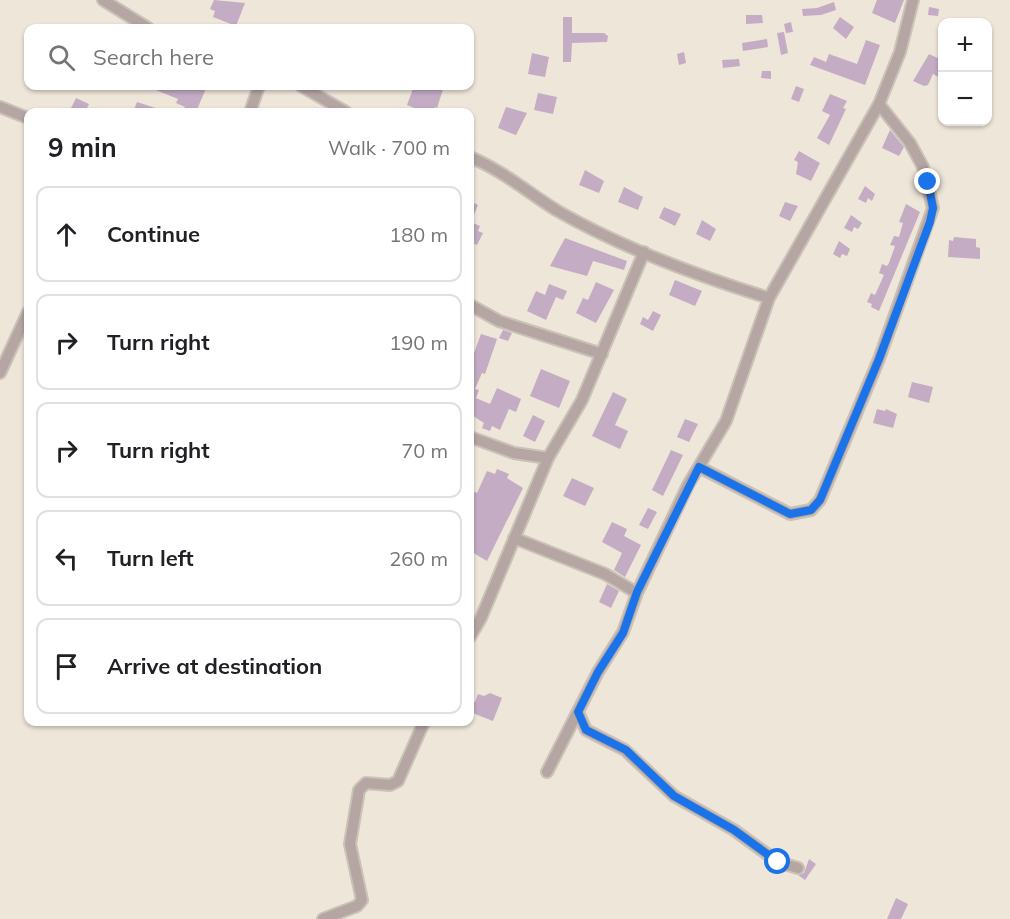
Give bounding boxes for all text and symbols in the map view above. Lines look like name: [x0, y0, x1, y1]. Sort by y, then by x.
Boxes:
map controls: [938, 18, 992, 126]
button: +: [938, 18, 992, 72]
search box: [24, 24, 474, 90]
icon: search: [45, 41, 78, 74]
text: Search here: [93, 43, 214, 71]
button: −: [938, 72, 992, 126]
text: 9 min: [48, 131, 117, 164]
text: Walk · 700 m: [328, 135, 450, 160]
route end: [914, 168, 940, 194]
icon: ahead: [50, 218, 83, 251]
text: Continue: [107, 220, 200, 248]
text: 180 m: [389, 222, 448, 247]
icon: right: [50, 326, 83, 359]
text: Turn right: [107, 328, 210, 356]
text: 190 m: [389, 330, 448, 355]
icon: right: [50, 434, 83, 467]
text: Turn right: [107, 436, 210, 464]
text: 70 m: [401, 438, 448, 463]
icon: left: [50, 542, 83, 575]
text: Turn left: [107, 544, 194, 572]
text: 260 m: [389, 546, 448, 571]
icon: arrive: [50, 650, 83, 683]
text: Arrive at destination: [107, 652, 322, 680]
route start: [764, 848, 790, 874]

